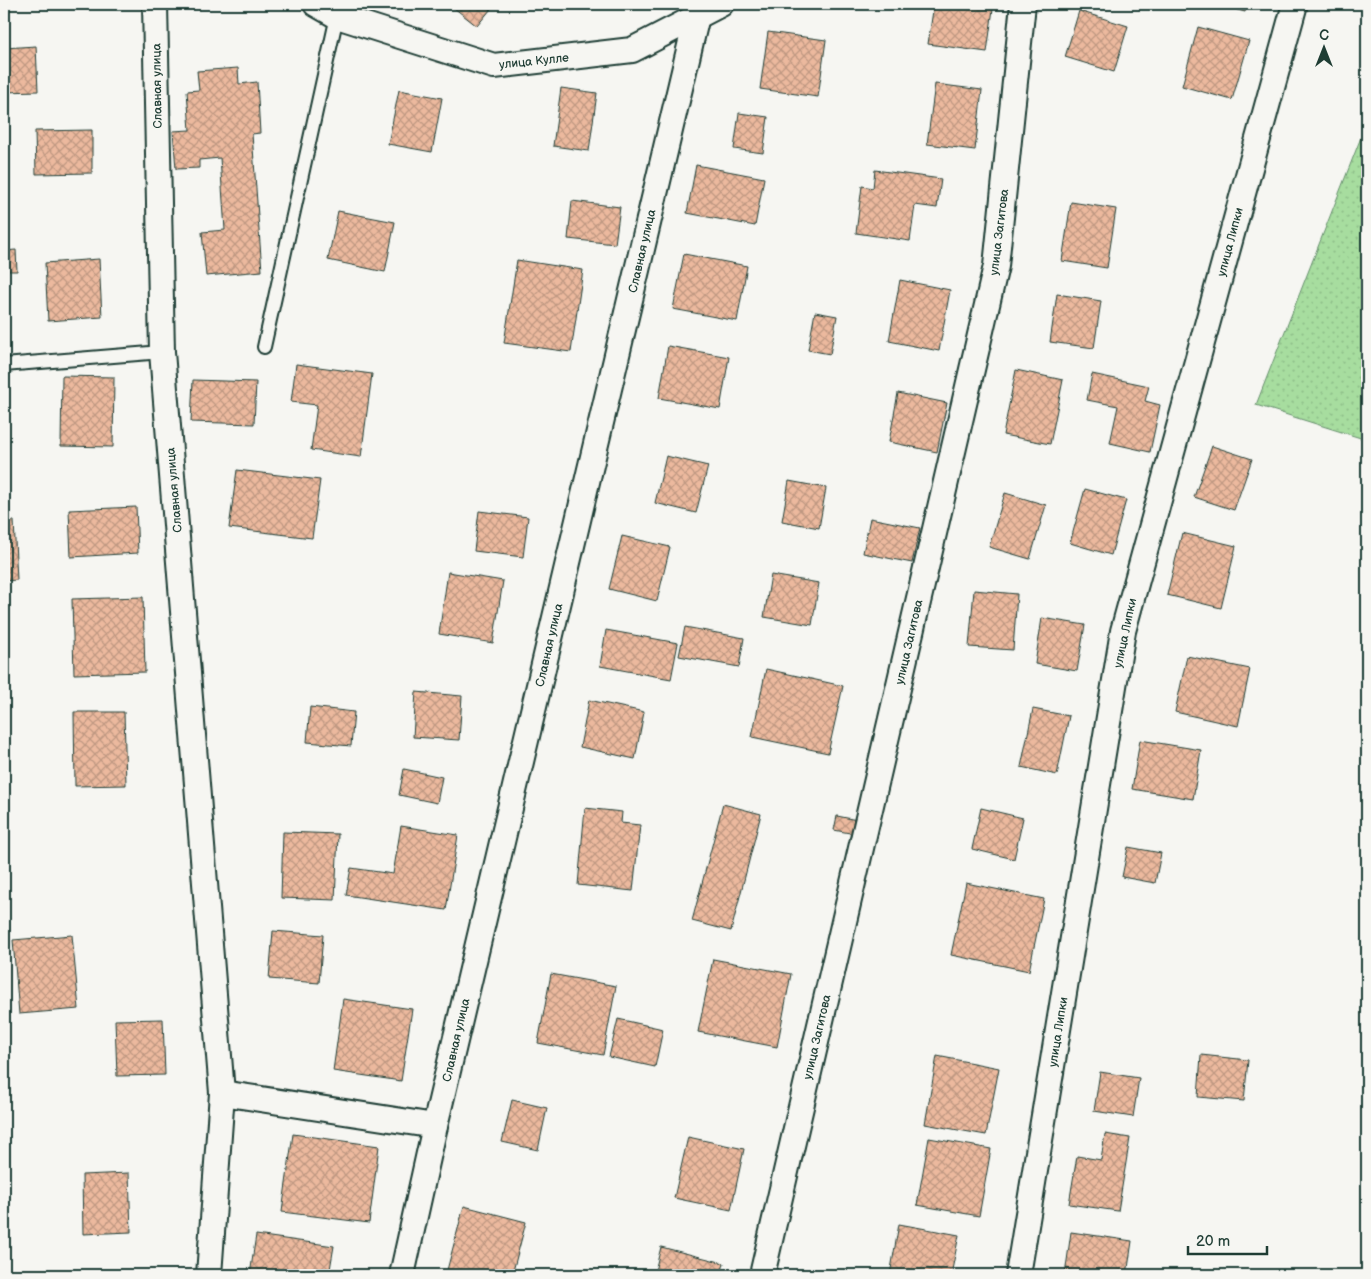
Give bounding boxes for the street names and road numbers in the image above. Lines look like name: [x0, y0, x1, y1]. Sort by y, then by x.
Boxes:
street label: Славная улица: [149, 43, 166, 129]
street label: улица Кулле: [498, 50, 570, 73]
street label: улица Загитова: [987, 188, 1012, 276]
street label: улица Липки: [1214, 206, 1247, 278]
street label: Славная улица: [626, 208, 659, 294]
street label: Славная улица: [163, 447, 186, 533]
street label: улица Липки: [1111, 597, 1140, 669]
street label: улица Загитова: [892, 598, 927, 686]
street label: Славная улица: [533, 602, 566, 688]
street label: улица Загитова: [800, 993, 835, 1081]
street label: улица Липки: [1046, 996, 1071, 1068]
street label: Славная улица: [440, 997, 473, 1083]

